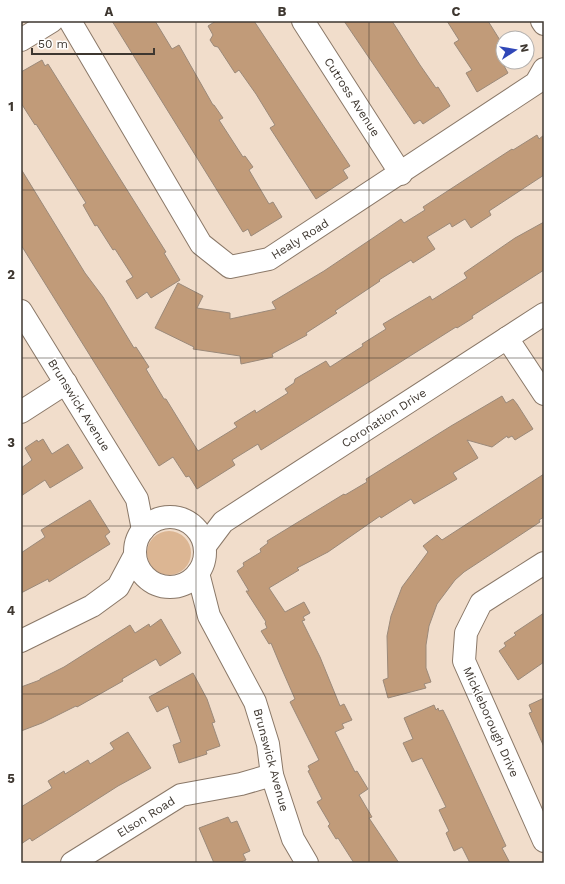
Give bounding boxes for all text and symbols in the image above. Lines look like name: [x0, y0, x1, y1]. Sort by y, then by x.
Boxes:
text: A: [105, 4, 114, 19]
text: B: [278, 4, 287, 19]
text: C: [452, 4, 461, 19]
scale bar: [32, 30, 154, 56]
north arrow: [495, 30, 535, 70]
text: 50 m: [38, 37, 68, 51]
text: N: [517, 43, 531, 53]
street label: Cutross Avenue: [321, 55, 383, 139]
text: 1: [8, 99, 14, 114]
street label: Healy Road: [269, 216, 331, 262]
text: 2: [7, 267, 15, 282]
street label: Brunswick Avenue: [45, 356, 113, 454]
street label: Coronation Drive: [339, 385, 429, 451]
text: 3: [7, 435, 15, 450]
text: 4: [7, 603, 16, 618]
street label: Mickleborough Drive: [460, 665, 522, 779]
street label: Brunswick Avenue: [251, 707, 292, 813]
text: 5: [7, 771, 15, 786]
street label: Elson Road: [114, 794, 178, 840]

